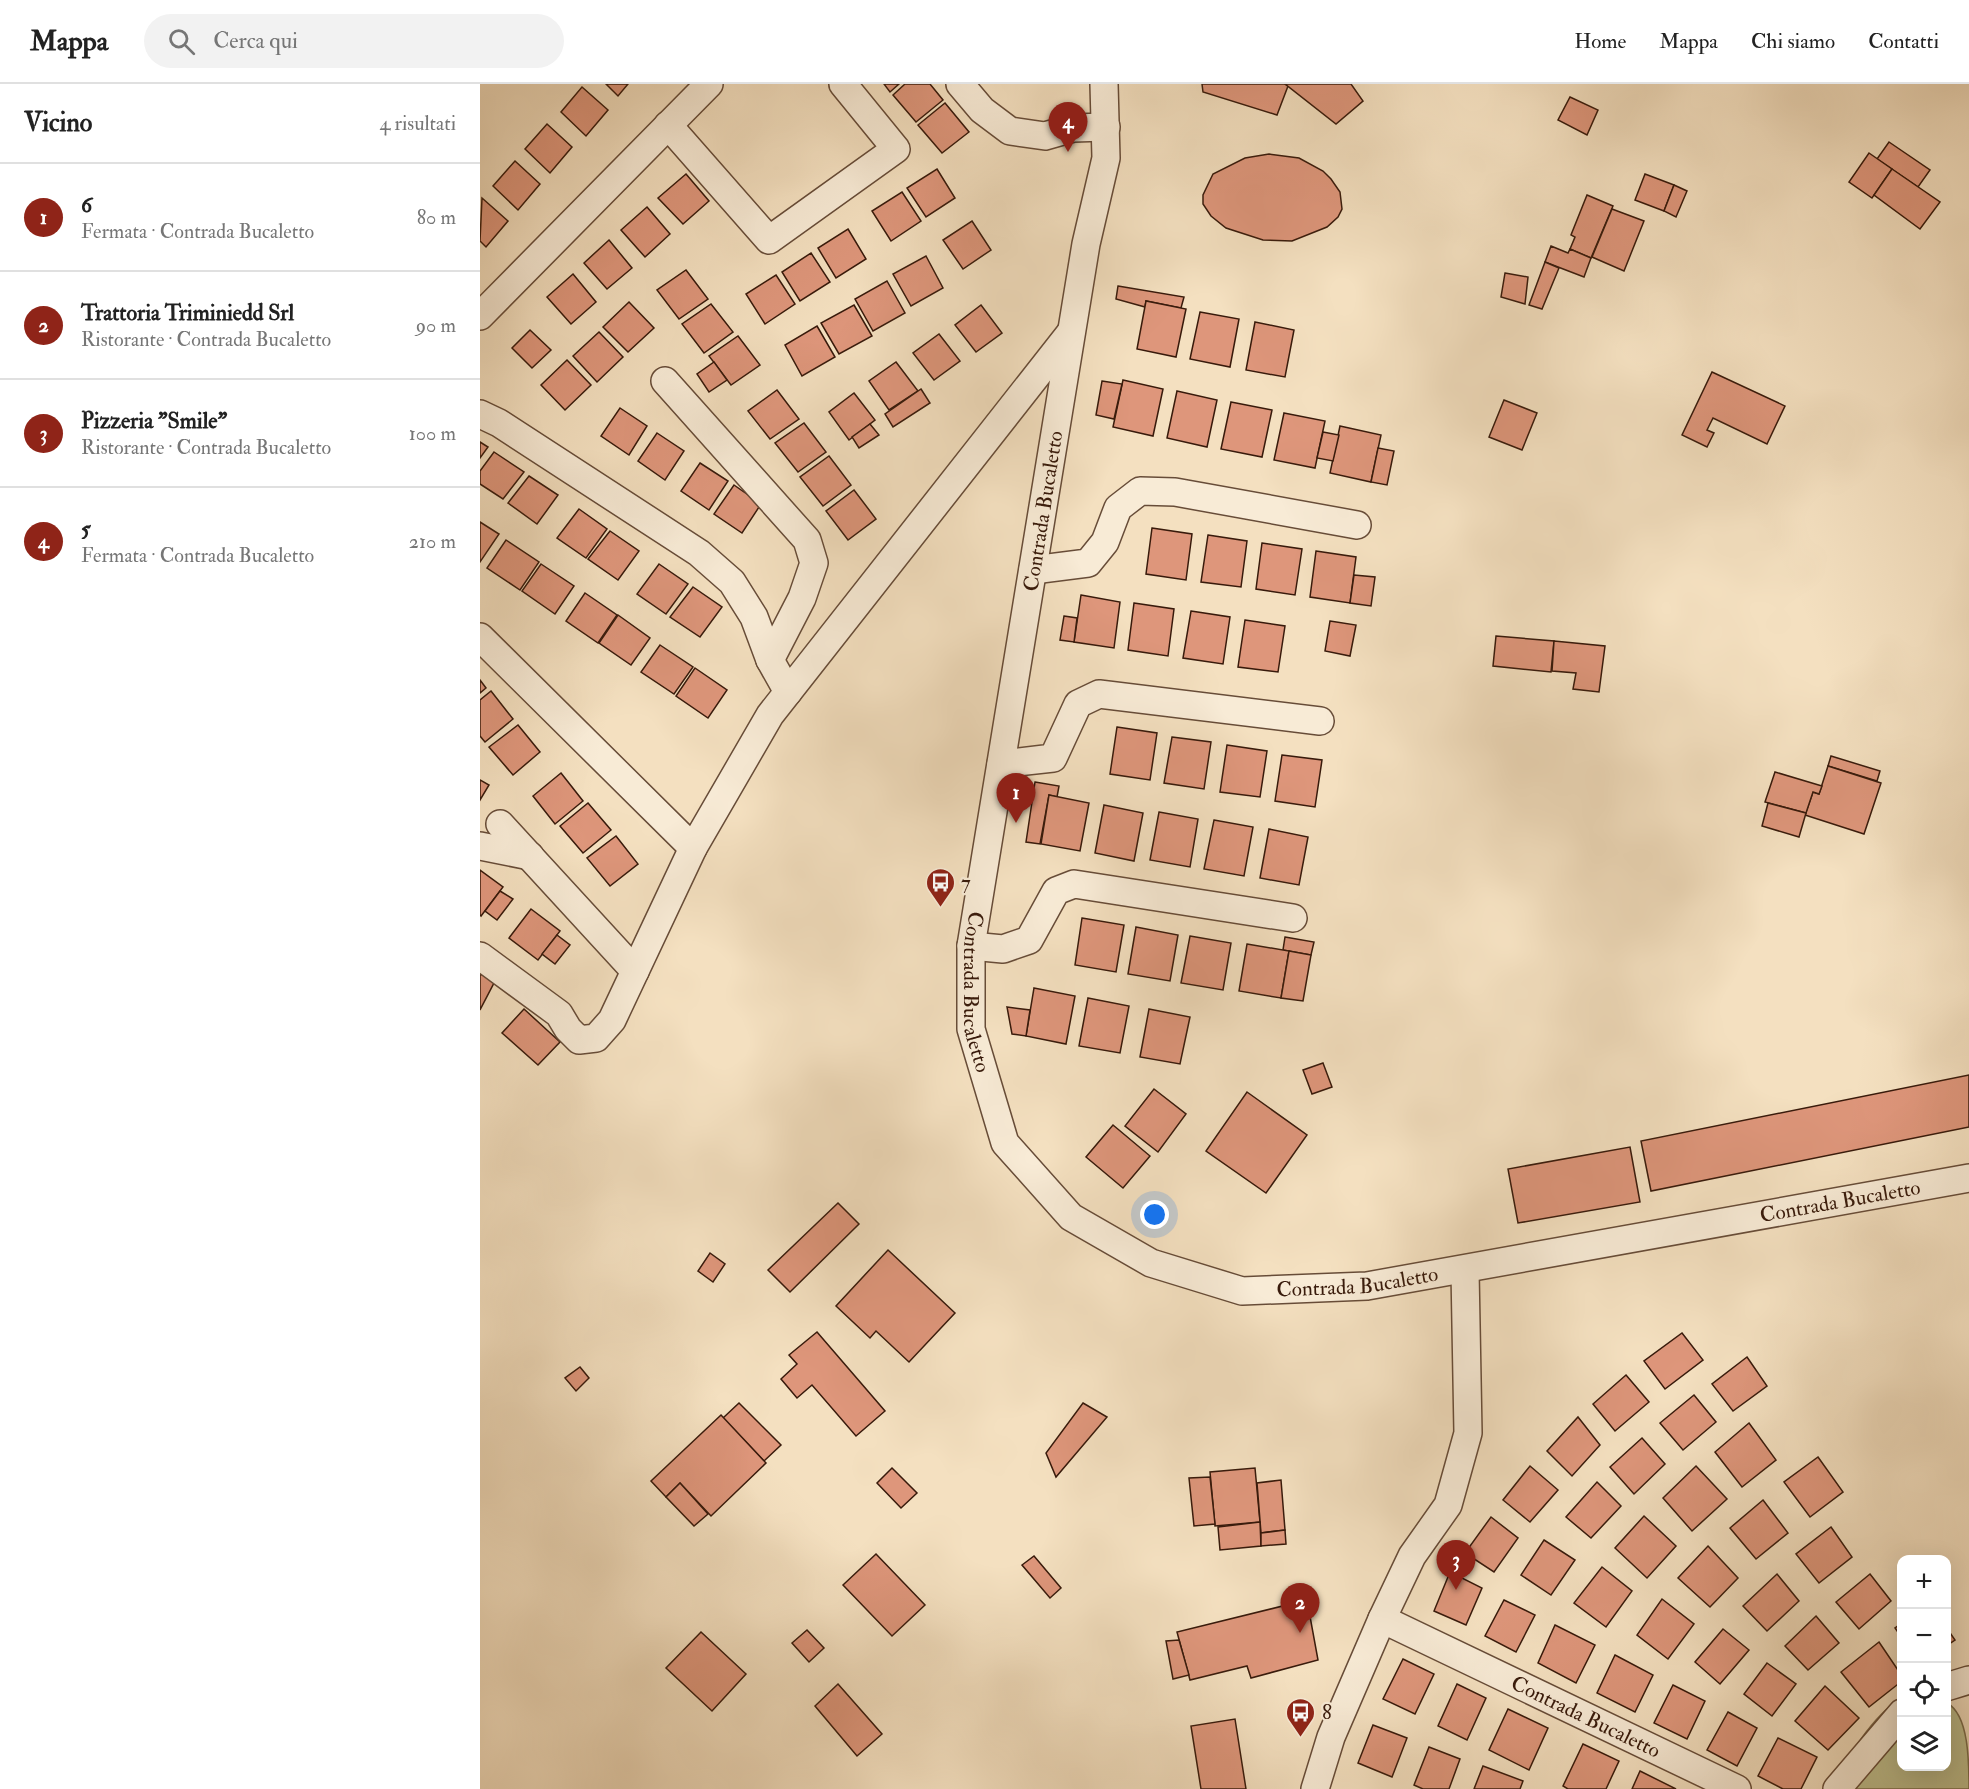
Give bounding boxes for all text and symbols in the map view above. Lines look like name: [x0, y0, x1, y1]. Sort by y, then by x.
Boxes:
search box: [144, 14, 564, 68]
text: Mappa: [30, 24, 108, 59]
icon: search: [165, 25, 198, 58]
text: Cerca qui: [213, 27, 298, 55]
text: Home: [1574, 28, 1626, 55]
text: Mappa: [1659, 28, 1718, 55]
text: Chi siamo: [1751, 28, 1835, 55]
text: Contatti: [1868, 28, 1939, 55]
pin: 4: [1048, 103, 1088, 152]
text: Vicino: [24, 107, 92, 139]
text: 4 risultati: [380, 111, 456, 136]
text: 6: [81, 191, 92, 219]
text: 1: [40, 205, 47, 230]
text: 80 m: [417, 205, 456, 230]
text: Fermata · Contrada Bucaletto: [81, 219, 314, 244]
text: Trattoria Triminiedd Srl: [81, 299, 294, 327]
text: 2: [38, 313, 49, 338]
text: 90 m: [416, 313, 456, 338]
text: Ristorante · Contrada Bucaletto: [81, 327, 331, 352]
text: Pizzeria "Smile": [81, 407, 227, 435]
text: 3: [40, 421, 47, 446]
text: 100 m: [409, 421, 456, 446]
street label: Contrada Bucaletto: [1017, 429, 1070, 593]
text: Ristorante · Contrada Bucaletto: [81, 435, 331, 460]
text: 5: [81, 515, 91, 543]
text: 4: [38, 529, 49, 554]
text: 210 m: [409, 529, 456, 554]
text: Fermata · Contrada Bucaletto: [81, 543, 314, 568]
pin: 1: [996, 774, 1036, 823]
bus stop icon: 7: [924, 866, 956, 908]
place label: 7: [961, 869, 971, 896]
street label: Contrada Bucaletto: [957, 909, 996, 1076]
street label: Contrada Bucaletto: [1758, 1174, 1922, 1229]
your location: [1140, 1200, 1169, 1229]
street label: Contrada Bucaletto: [1276, 1261, 1440, 1304]
pin: 3: [1436, 1540, 1476, 1590]
map controls: [1897, 1555, 1951, 1771]
button: +: [1897, 1555, 1951, 1609]
pin: 2: [1280, 1584, 1320, 1633]
button: −: [1897, 1609, 1951, 1663]
button: locate: [1897, 1663, 1951, 1717]
street label: Contrada Bucaletto: [1507, 1670, 1665, 1764]
bus stop icon: 8: [1285, 1696, 1317, 1738]
place label: 8: [1322, 1699, 1332, 1726]
button: layers: [1897, 1717, 1951, 1771]

